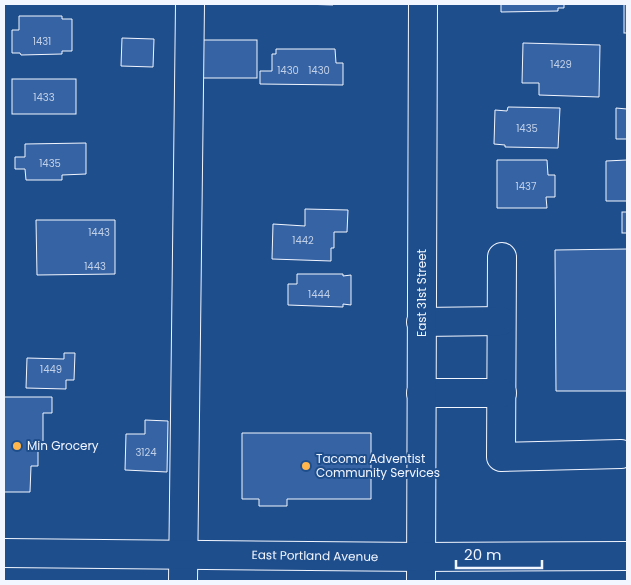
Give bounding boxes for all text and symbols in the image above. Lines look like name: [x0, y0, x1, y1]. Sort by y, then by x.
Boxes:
house number: 1431: [33, 34, 51, 49]
house number: 1429: [550, 57, 572, 72]
house number: 1430: [277, 63, 299, 78]
house number: 1430: [308, 63, 330, 78]
house number: 1433: [33, 90, 55, 105]
house number: 1435: [516, 121, 538, 136]
house number: 1435: [39, 156, 61, 171]
house number: 1437: [516, 179, 537, 194]
house number: 1443: [88, 225, 110, 240]
house number: 1442: [292, 233, 314, 248]
street label: East 31st Street: [413, 249, 430, 337]
house number: 1443: [84, 259, 106, 274]
house number: 1444: [308, 287, 330, 302]
house number: 1449: [40, 362, 62, 377]
place label: Min Grocery: [27, 437, 99, 454]
marker: Min Grocery: [11, 440, 23, 452]
house number: 3124: [135, 445, 157, 460]
place label: Tacoma Adventist Community Services: [316, 450, 440, 481]
marker: Tacoma Adventist Community Services: [300, 460, 312, 472]
scale bar: [456, 538, 542, 570]
text: 20 m: [464, 544, 502, 565]
street label: East Portland Avenue: [252, 546, 378, 565]

